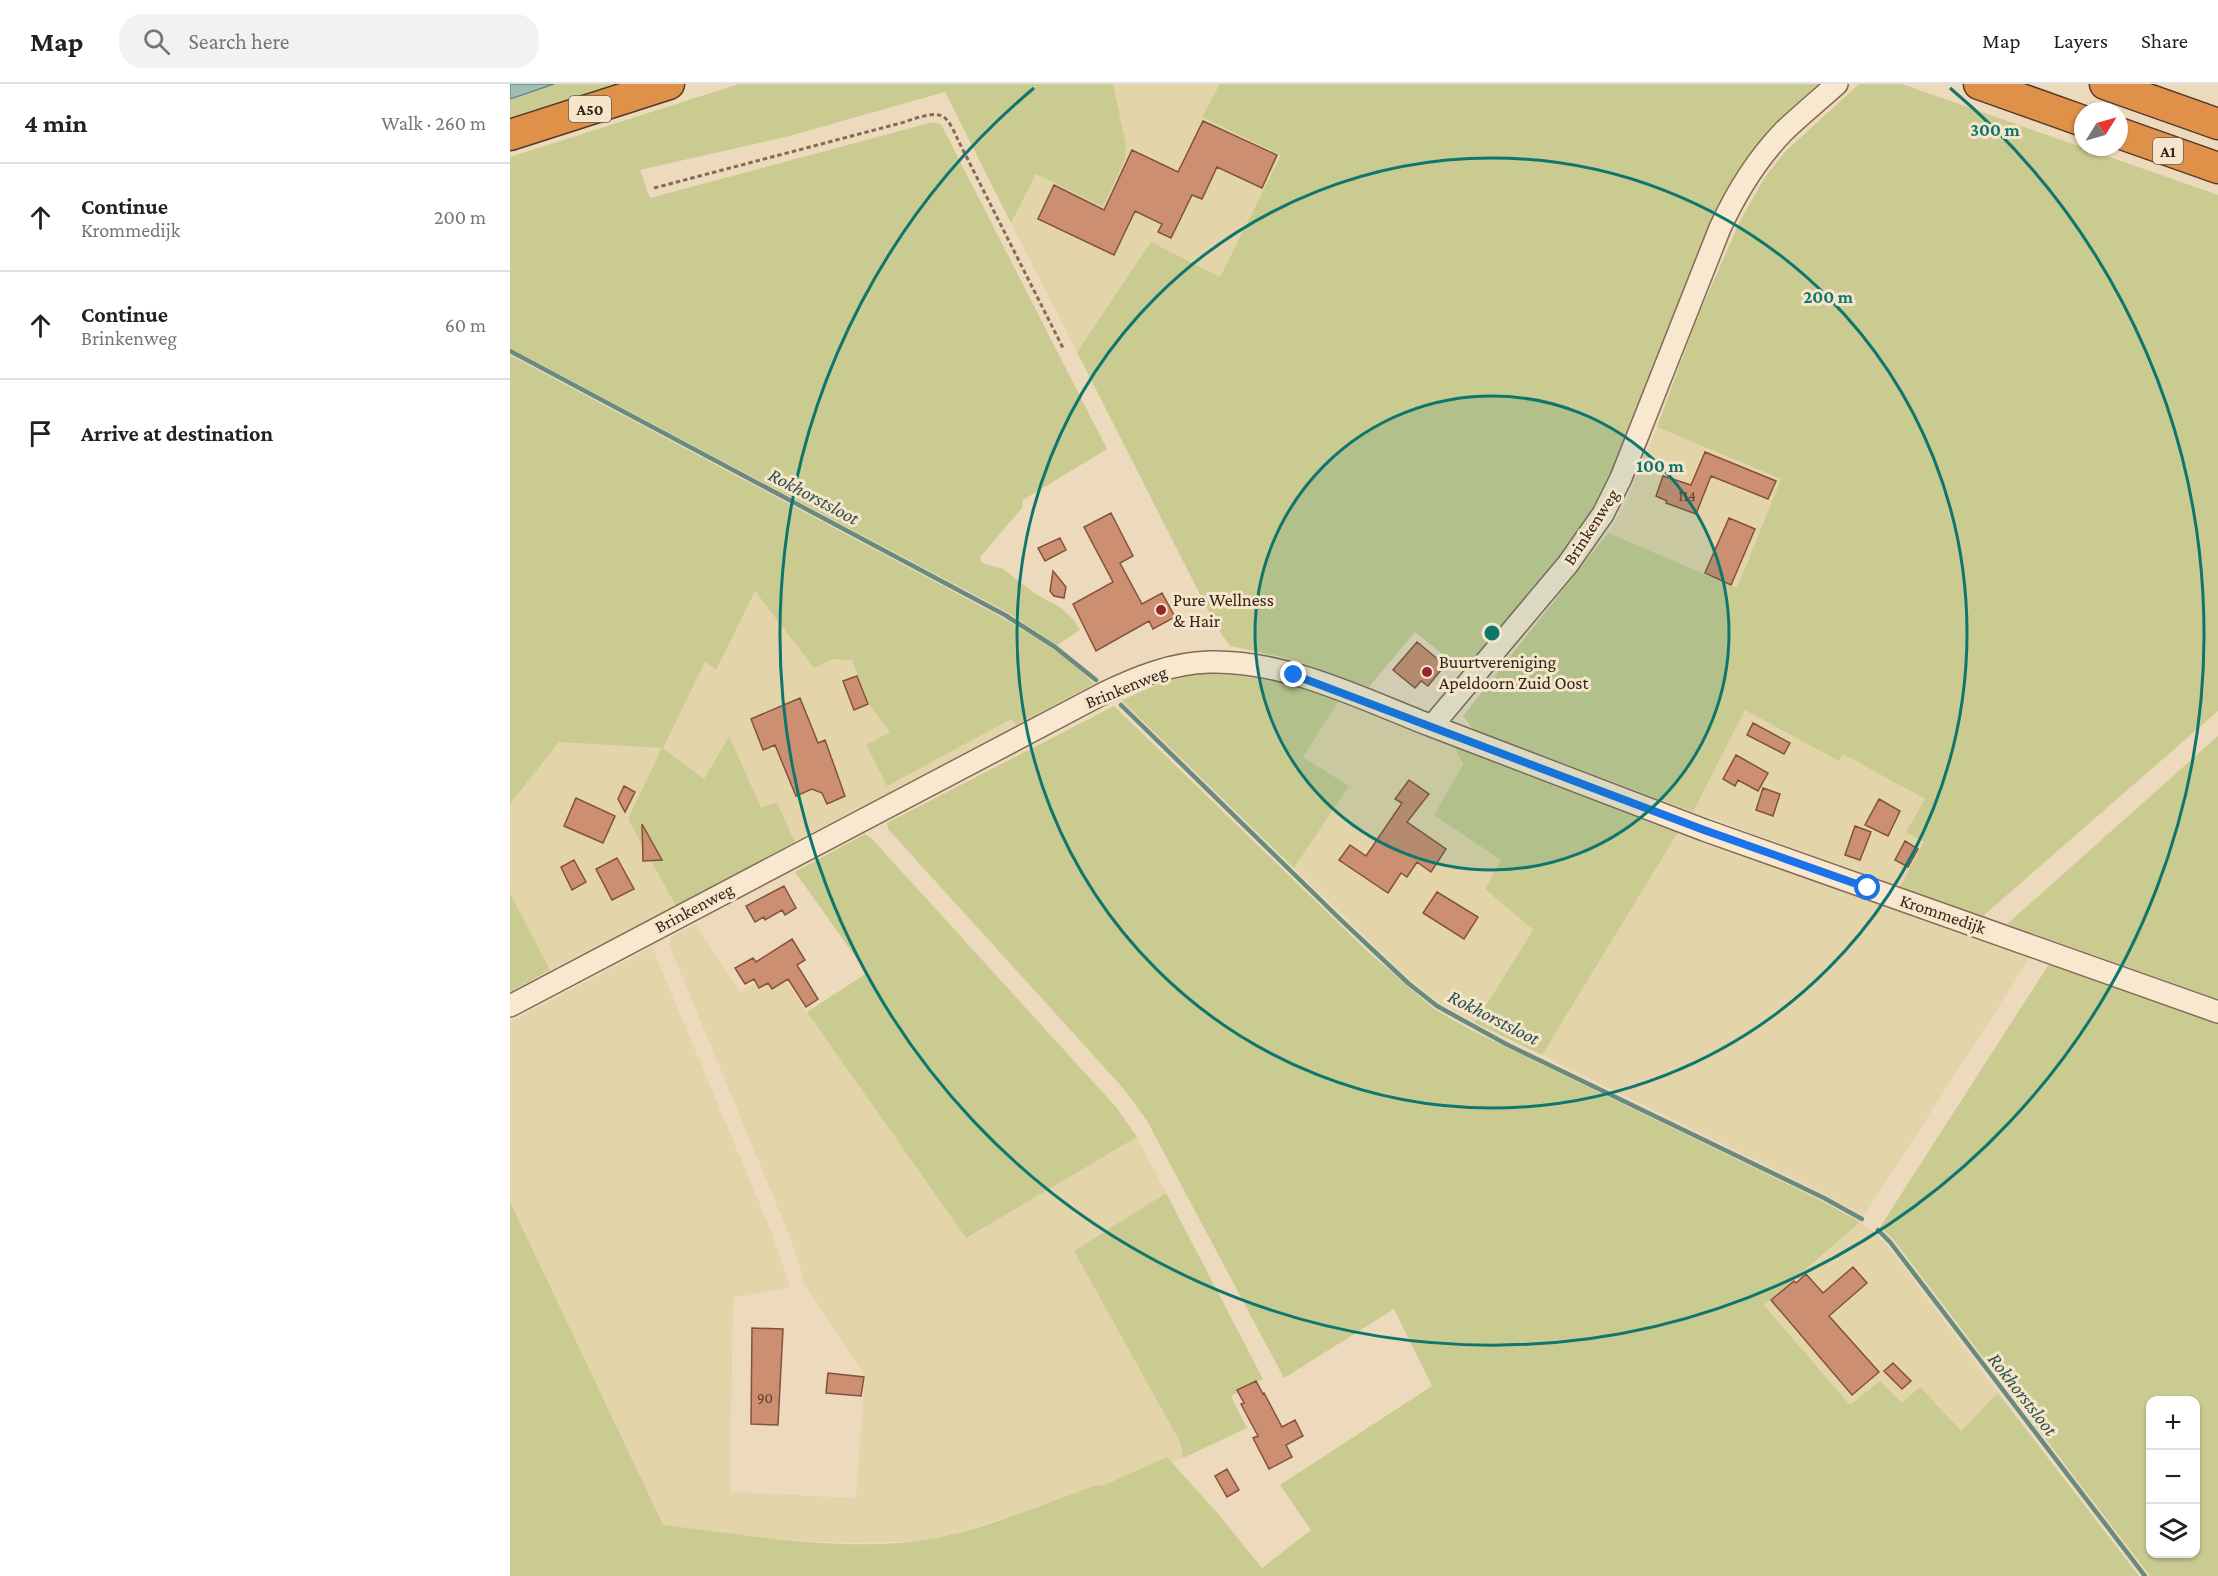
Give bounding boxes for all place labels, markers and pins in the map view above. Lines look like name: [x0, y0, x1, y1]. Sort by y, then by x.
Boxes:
place label: Pure Wellness & Hair: [1173, 590, 1274, 631]
marker: Pure Wellness & Hair: [1154, 603, 1168, 617]
centre of rings: [1482, 623, 1502, 643]
place label: Buurtvereniging Apeldoorn Zuid Oost: [1439, 652, 1589, 693]
marker: Buurtvereniging Apeldoorn Zuid Oost: [1420, 665, 1434, 679]

